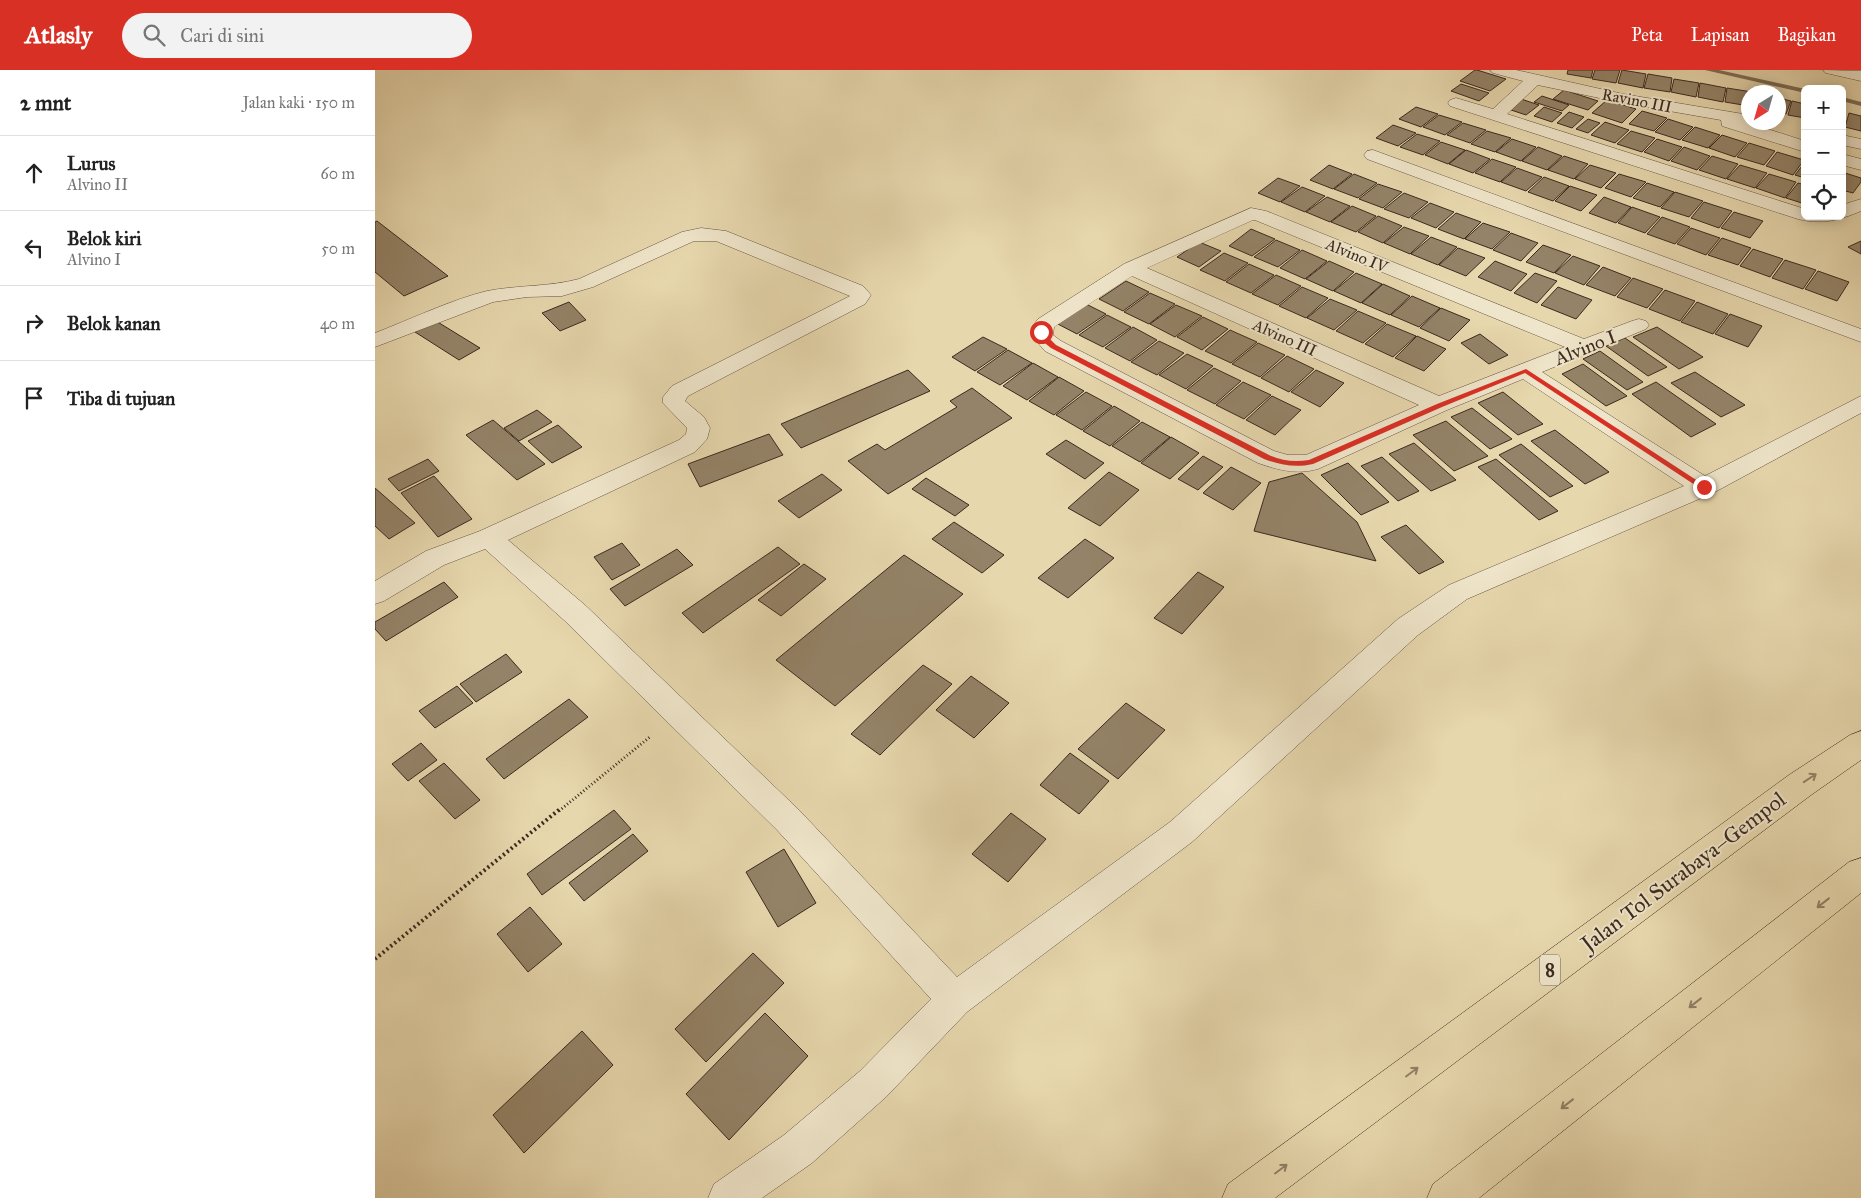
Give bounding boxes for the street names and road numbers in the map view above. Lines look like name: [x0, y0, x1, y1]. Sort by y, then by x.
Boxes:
street label: Ravino III: [1600, 84, 1674, 117]
street label: Alvino IV: [1322, 234, 1391, 277]
street label: Alvino III: [1249, 315, 1320, 360]
street label: Alvino I: [1550, 325, 1619, 371]
street label: Jalan Tol Surabaya–Gempol: [1574, 786, 1791, 958]
road number: 8: [1540, 954, 1560, 986]

